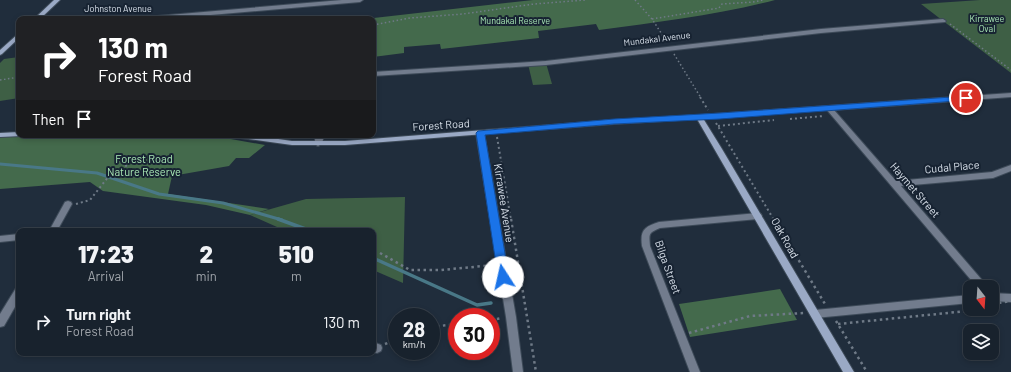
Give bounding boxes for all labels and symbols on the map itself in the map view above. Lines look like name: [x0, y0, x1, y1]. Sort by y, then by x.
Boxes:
street label: Johnston Avenue: [84, 3, 152, 14]
park label: Kirrawee Oval: [970, 13, 1005, 34]
park label: Mundakal Reserve: [480, 15, 550, 26]
street label: Mundakal Avenue: [623, 29, 691, 48]
pin: [949, 81, 983, 115]
street label: Forest Road: [412, 116, 470, 133]
park label: Forest Road Nature Reserve: [107, 152, 181, 178]
street label: Cudal Place: [924, 158, 980, 175]
street label: Haymet Street: [888, 159, 943, 220]
street label: Kirrawee Avenue: [492, 163, 517, 243]
street label: Oak Road: [769, 215, 802, 260]
street label: Bilga Street: [653, 238, 684, 295]
position arrow: [482, 256, 524, 298]
north arrow: [963, 280, 999, 316]
speed limit sign: 30: [448, 308, 500, 360]

